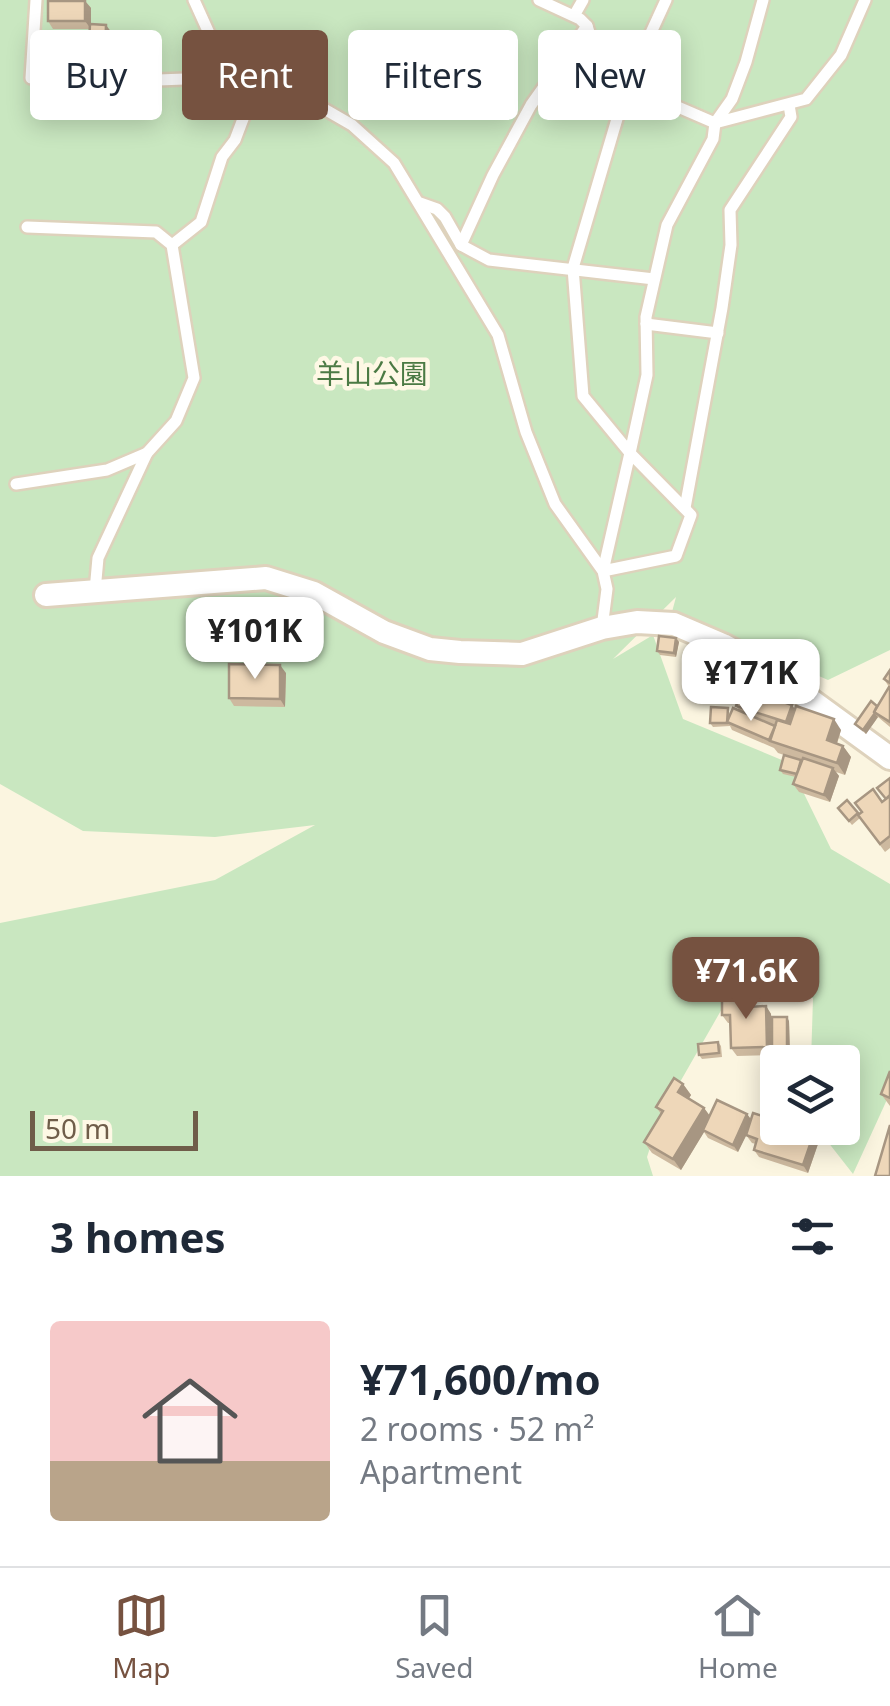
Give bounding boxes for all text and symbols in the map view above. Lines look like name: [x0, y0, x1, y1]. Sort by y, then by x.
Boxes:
chip: Buy: [30, 30, 162, 120]
chip: Rent: [182, 30, 328, 120]
chip: Filters: [348, 30, 518, 120]
chip: New: [538, 30, 681, 120]
park label: 羊山公園: [316, 354, 428, 392]
pin: ¥101K: [185, 597, 325, 682]
text: ¥101K: [208, 608, 302, 651]
pin: ¥171K: [681, 639, 821, 724]
text: ¥171K: [704, 650, 798, 693]
pin: ¥71.6K: [665, 937, 827, 1022]
text: ¥71.6K: [694, 948, 798, 991]
map controls: [760, 1045, 860, 1145]
button: layers: [760, 1045, 860, 1145]
scale bar: [30, 1106, 198, 1150]
text: 50 m: [45, 1109, 111, 1147]
text: 3 homes: [50, 1208, 226, 1265]
icon: filters: [785, 1209, 840, 1264]
text: ¥71,600/mo: [360, 1350, 601, 1407]
icon: home: [130, 1361, 250, 1481]
text: 2 rooms · 52 m²: [360, 1407, 594, 1450]
text: Apartment: [360, 1450, 522, 1493]
tab: Map: [112, 1588, 171, 1686]
tab: Saved: [395, 1588, 473, 1686]
tab: Home: [698, 1588, 778, 1686]

